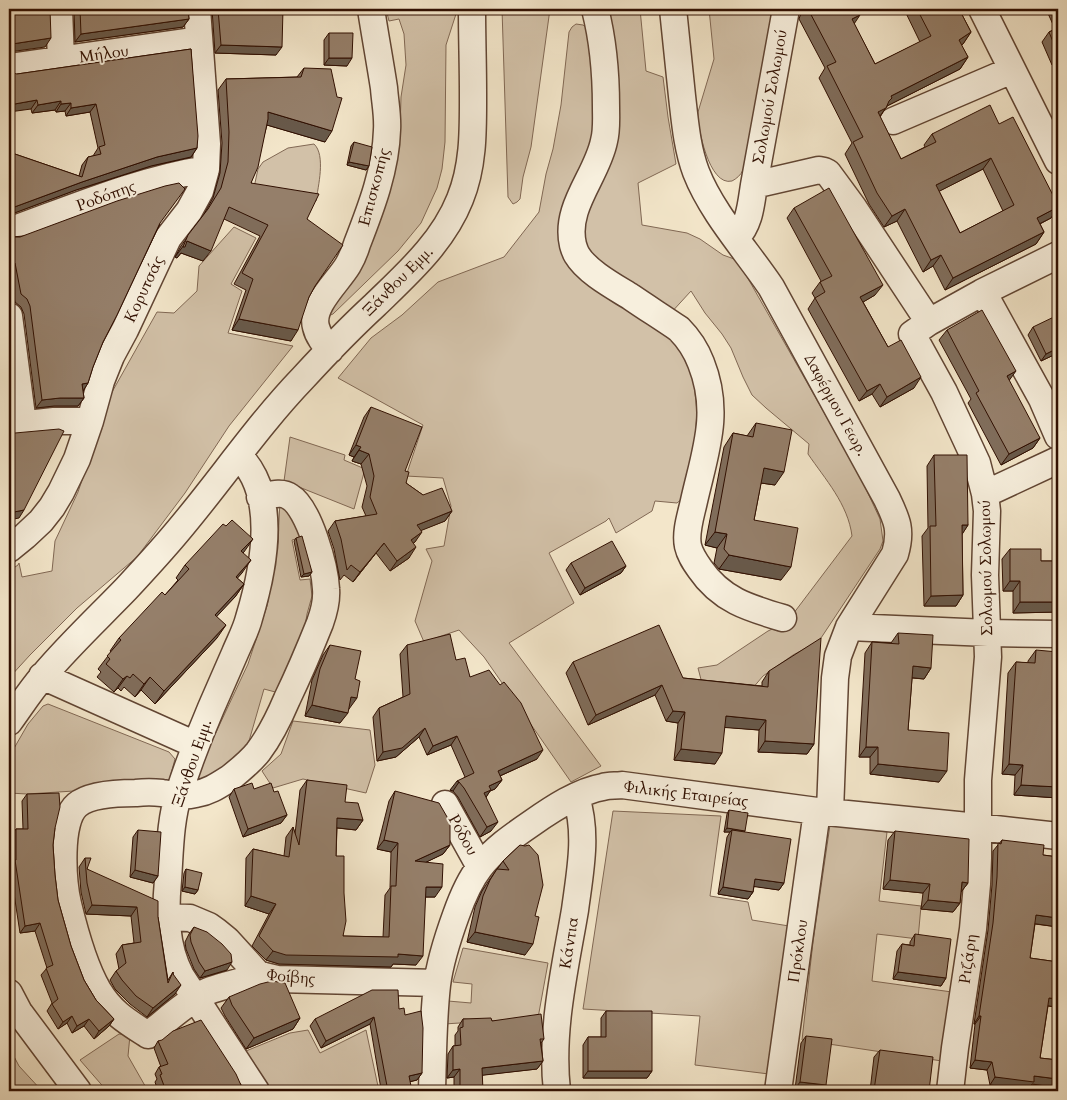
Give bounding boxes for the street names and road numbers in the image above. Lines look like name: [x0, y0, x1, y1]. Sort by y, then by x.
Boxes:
street label: Σολωμού Σολωμού: [747, 28, 793, 166]
street label: Μήλου: [78, 40, 130, 68]
street label: Επισκοπής: [353, 145, 395, 229]
street label: Ροδόπης: [73, 175, 139, 217]
street label: Ξάνθου Εμμ.: [358, 241, 438, 321]
street label: Κορυτσάς: [119, 252, 169, 326]
street label: Δαφέρμου Γεωρ.: [799, 350, 873, 460]
street label: Σολωμού Σολωμού: [974, 500, 998, 636]
street label: Ξάνθου Εμμ.: [167, 716, 217, 810]
street label: Φιλικής Εταιρείας: [622, 775, 750, 813]
street label: Ρόδου: [443, 811, 483, 859]
street label: Κάντια: [554, 915, 584, 970]
street label: Πρόκλου: [783, 918, 813, 984]
street label: Ριζάρη: [954, 933, 982, 985]
street label: Φοίβης: [266, 964, 316, 990]

